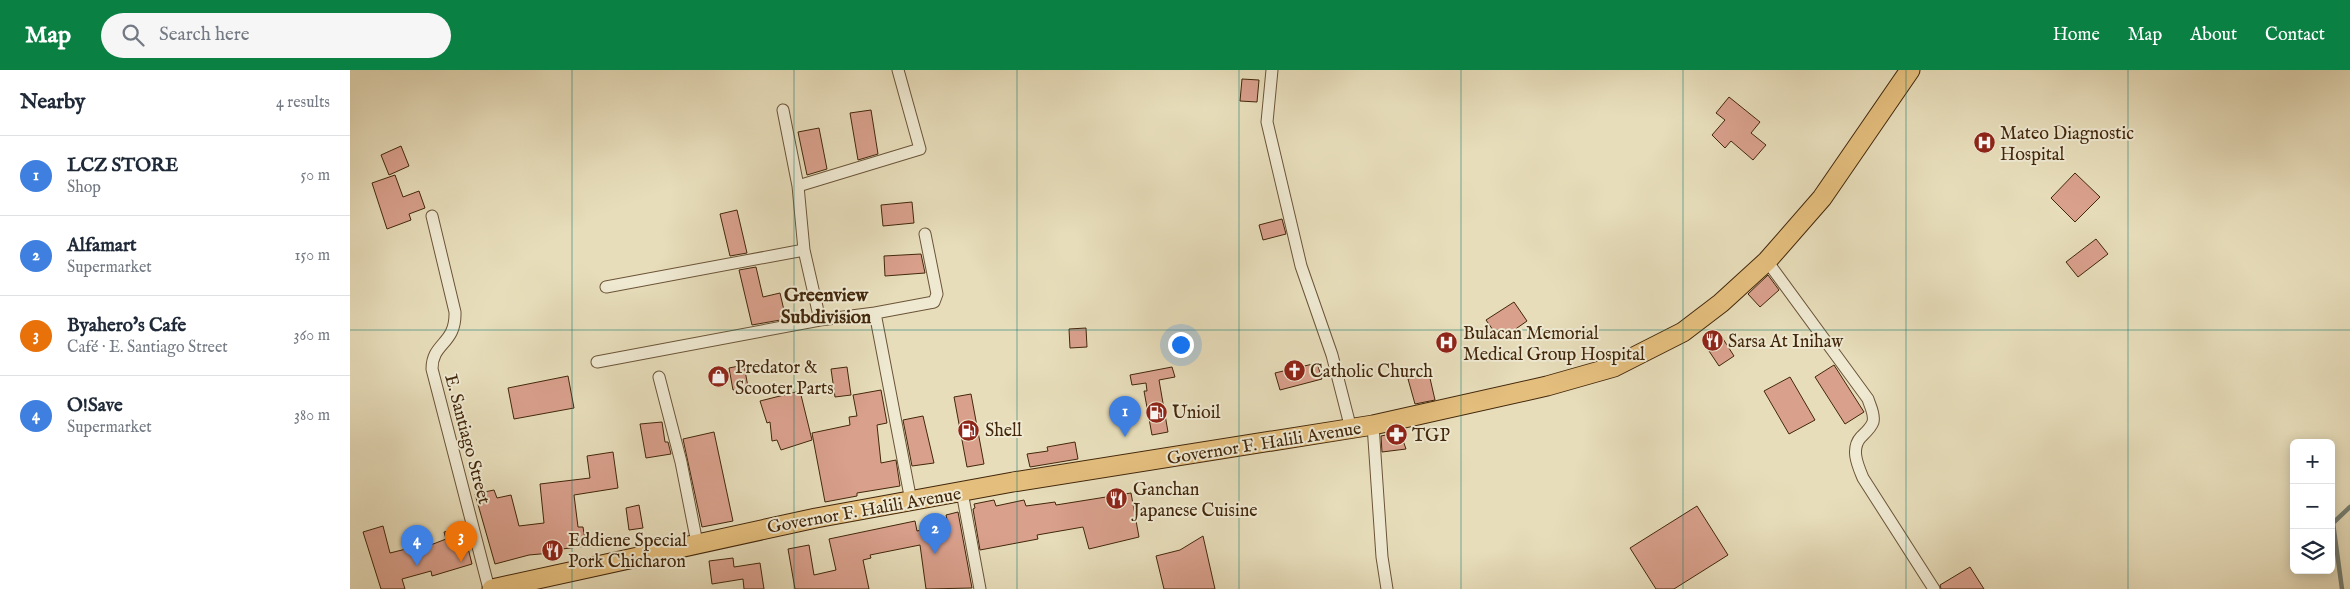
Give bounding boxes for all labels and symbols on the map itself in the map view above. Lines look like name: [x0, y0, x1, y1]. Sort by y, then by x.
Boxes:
place label: Mateo Diagnostic Hospital: [2000, 123, 2134, 167]
hospital icon: Mateo Diagnostic Hospital: [1972, 131, 1996, 155]
district label: Greenview Subdivision: [781, 284, 871, 330]
place label: Bulacan Memorial Medical Group Hospital: [1463, 323, 1645, 367]
restaurant icon: Sarsa At Inihaw: [1700, 329, 1724, 353]
hospital icon: Bulacan Memorial Medical Group Hospital: [1435, 331, 1459, 355]
place label: Sarsa At Inihaw: [1728, 331, 1844, 354]
your location: [1168, 332, 1194, 358]
place label: Predator & Scooter Parts: [735, 357, 834, 401]
church icon: Catholic Church: [1282, 359, 1306, 383]
place label: Catholic Church: [1310, 361, 1433, 384]
shop icon: Predator & Scooter Parts: [707, 365, 731, 389]
street label: E. Santiago Street: [438, 372, 495, 507]
pin: 1: [1109, 396, 1141, 437]
fuel station icon: Unioil: [1144, 400, 1168, 424]
place label: Unioil: [1172, 402, 1221, 425]
fuel station icon: Shell: [957, 418, 981, 442]
street label: Governor F. Halili Avenue: [1165, 418, 1363, 471]
place label: Shell: [985, 420, 1022, 443]
pharmacy icon: TGP: [1384, 423, 1408, 447]
place label: TGP: [1412, 425, 1450, 448]
place label: Ganchan Japanese Cuisine: [1131, 479, 1258, 523]
street label: Governor F. Halili Avenue: [766, 483, 963, 540]
restaurant icon: Ganchan Japanese Cuisine: [1105, 487, 1129, 511]
pin: 2: [919, 513, 951, 554]
pin: 3: [445, 521, 477, 562]
pin: 4: [401, 525, 433, 566]
place label: Eddiene Special Pork Chicharon: [568, 530, 687, 574]
restaurant icon: Eddiene Special Pork Chicharon: [540, 538, 564, 562]

